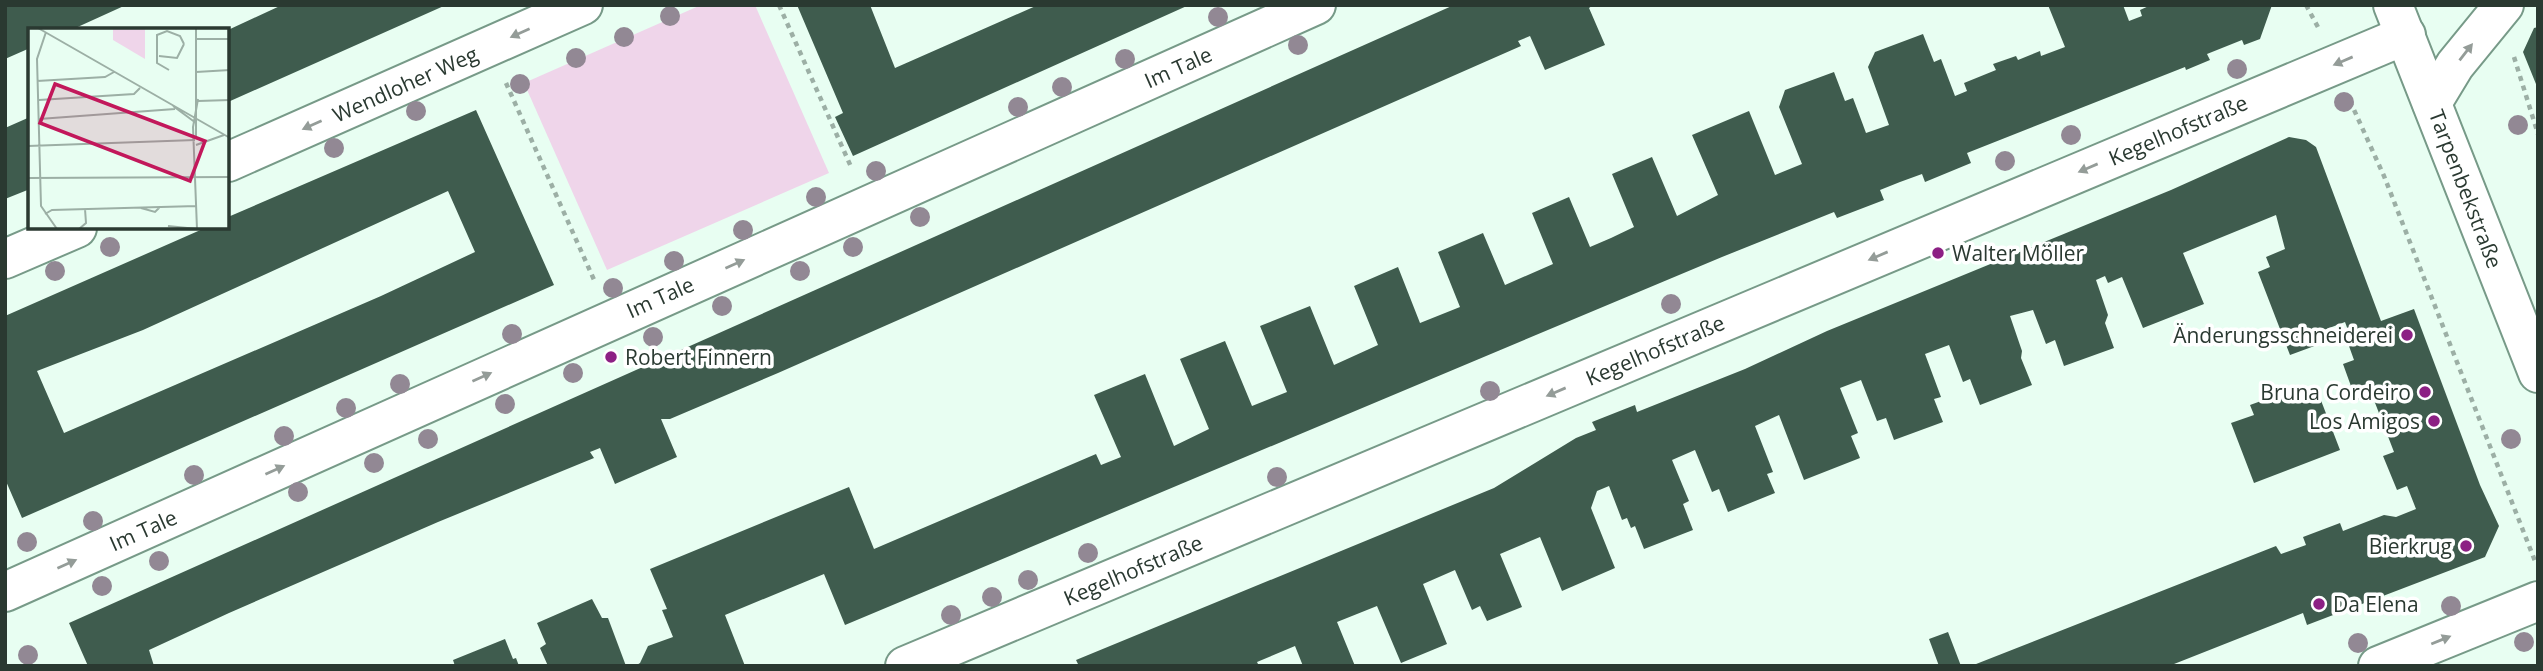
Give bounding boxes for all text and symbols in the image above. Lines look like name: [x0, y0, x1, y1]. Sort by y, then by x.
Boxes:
one-way arrow: [510, 27, 530, 39]
inset map: [28, 28, 229, 229]
street label: Wendloher Weg: [328, 39, 482, 129]
street label: Im Tale: [1140, 40, 1216, 94]
one-way arrow: [2458, 44, 2473, 62]
one-way arrow: [2333, 55, 2353, 67]
street label: Kegelhofstraße: [2104, 88, 2252, 172]
street label: Tarpenbekstraße: [2423, 106, 2509, 272]
one-way arrow: [302, 119, 322, 131]
one-way arrow: [2077, 163, 2098, 174]
place label: Walter Möller: [1952, 239, 2085, 267]
marker: Walter Möller: [1930, 245, 1946, 261]
one-way arrow: [1868, 251, 1889, 262]
one-way arrow: [725, 258, 745, 270]
street label: Im Tale: [622, 270, 698, 324]
street label: Kegelhofstraße: [1581, 308, 1729, 392]
place label: Änderungsschneiderei: [2173, 321, 2393, 349]
marker: Änderungsschneiderei: [2399, 327, 2415, 343]
place label: Robert Finnern: [625, 343, 772, 371]
marker: Robert Finnern: [603, 349, 619, 365]
one-way arrow: [472, 371, 493, 382]
place label: Bruna Cordeiro: [2260, 378, 2411, 406]
marker: Bruna Cordeiro: [2417, 384, 2433, 400]
one-way arrow: [1545, 387, 1566, 398]
place label: Los Amigos: [2309, 407, 2420, 435]
marker: Los Amigos: [2426, 413, 2442, 429]
one-way arrow: [265, 464, 285, 476]
street label: Im Tale: [105, 503, 181, 557]
street label: Kegelhofstraße: [1059, 528, 1207, 612]
place label: Bierkrug: [2369, 532, 2452, 560]
marker: Bierkrug: [2458, 538, 2474, 554]
one-way arrow: [57, 558, 78, 569]
place label: Da Elena: [2333, 590, 2419, 618]
marker: Da Elena: [2311, 596, 2327, 612]
one-way arrow: [2430, 635, 2451, 646]

